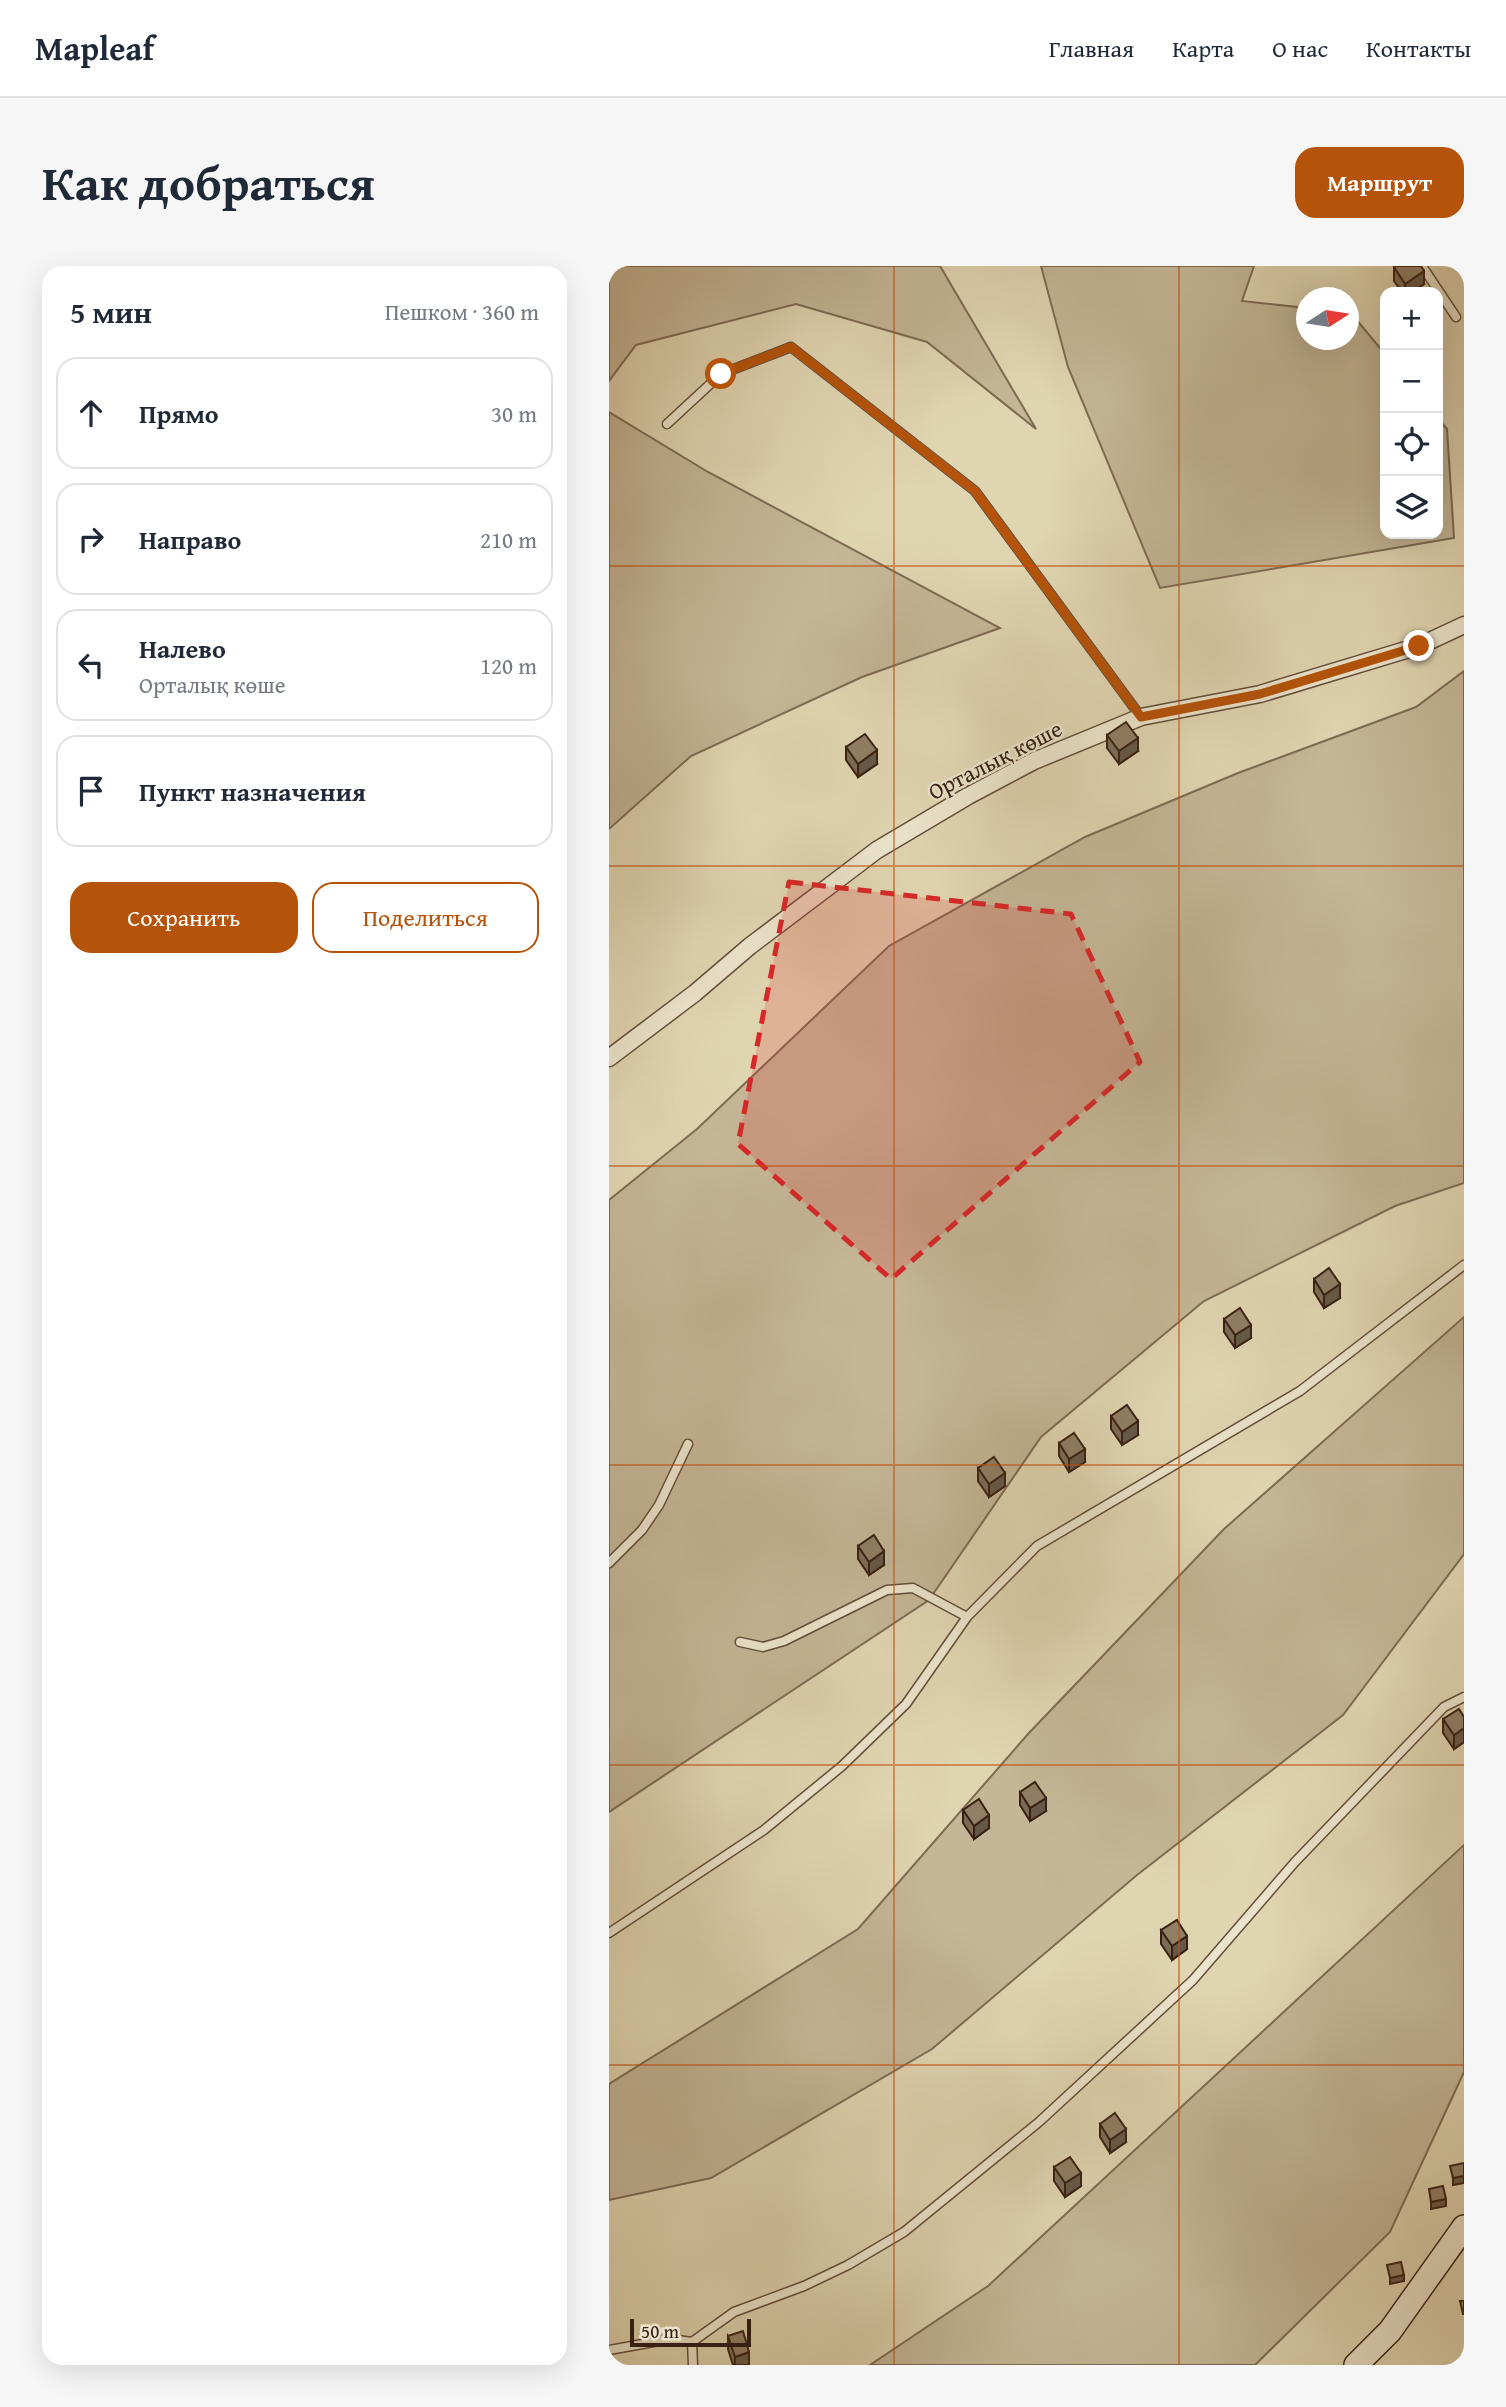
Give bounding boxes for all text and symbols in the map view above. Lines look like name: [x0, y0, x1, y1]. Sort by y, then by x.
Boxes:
text: Mapleaf: [35, 24, 154, 72]
text: Главная: [1049, 31, 1134, 66]
text: Карта: [1172, 31, 1234, 66]
text: О нас: [1272, 31, 1328, 66]
text: Контакты: [1366, 31, 1471, 66]
text: Как добраться: [42, 146, 375, 218]
button: Маршрут: [1295, 147, 1464, 218]
north arrow: [1296, 287, 1359, 350]
map controls: [1380, 287, 1443, 539]
button: +: [1380, 287, 1443, 350]
text: 5 мин: [70, 290, 152, 334]
text: Пешком · 360 m: [385, 295, 539, 328]
button: −: [1380, 350, 1443, 413]
route start: [705, 358, 736, 389]
icon: ahead: [72, 394, 110, 432]
text: Прямо: [139, 394, 219, 433]
text: 30 m: [491, 397, 537, 430]
button: locate: [1380, 413, 1443, 476]
button: layers: [1380, 476, 1443, 539]
icon: right: [72, 520, 110, 558]
text: Направо: [139, 520, 241, 559]
text: 210 m: [480, 523, 537, 556]
text: Налево: [139, 629, 226, 668]
route end: [1403, 630, 1434, 661]
icon: left: [72, 646, 110, 684]
text: 120 m: [480, 649, 537, 682]
text: Орталық көше: [139, 668, 285, 701]
street label: Орталық көше: [922, 712, 1068, 808]
icon: arrive: [72, 772, 110, 810]
text: Пункт назначения: [139, 772, 366, 811]
button: Сохранить: [70, 882, 298, 953]
button: Поделиться: [312, 882, 539, 953]
scale bar: [630, 2316, 751, 2348]
text: 50 m: [641, 2317, 679, 2345]

